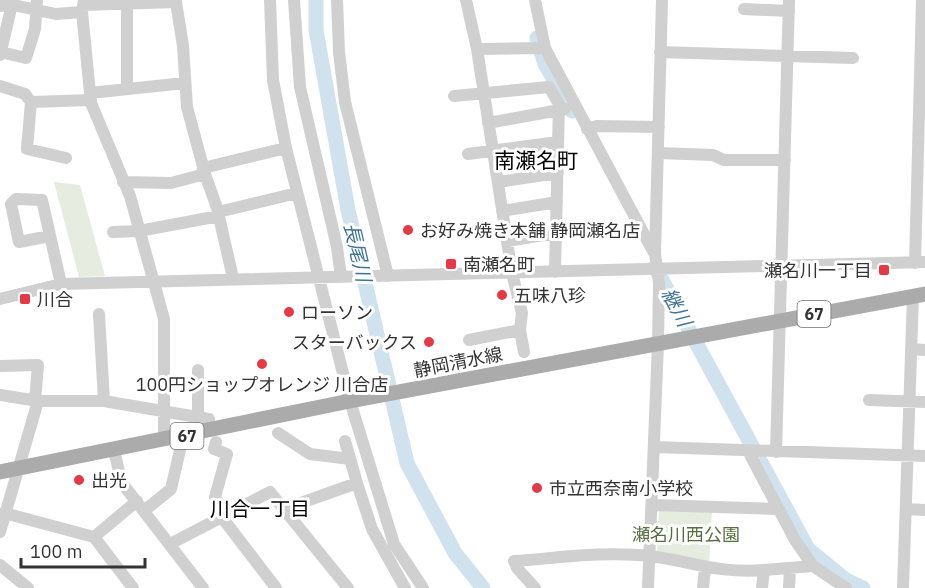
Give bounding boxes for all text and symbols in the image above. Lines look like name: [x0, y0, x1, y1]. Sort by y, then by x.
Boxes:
district label: 南瀬名町: [494, 146, 578, 174]
place label: お好み焼き本舗 静岡瀬名店: [420, 219, 640, 242]
water label: 長尾川: [338, 220, 378, 286]
marker: お好み焼き本舗 静岡瀬名店: [401, 223, 415, 237]
place label: 南瀬名町: [463, 253, 535, 276]
marker: 南瀬名町: [444, 257, 458, 271]
place label: 瀬名川一丁目: [764, 259, 872, 282]
marker: 瀬名川一丁目: [877, 263, 891, 277]
water label: 継川: [656, 283, 699, 333]
place label: 五味八珍: [514, 284, 586, 307]
place label: 川合: [37, 288, 73, 311]
marker: 五味八珍: [495, 288, 509, 302]
marker: 川合: [18, 292, 32, 306]
place label: ローソン: [301, 301, 373, 324]
road number: 67: [798, 301, 830, 327]
marker: ローソン: [282, 305, 296, 319]
place label: スターバックス: [292, 331, 417, 354]
marker: スターバックス: [422, 335, 436, 349]
street label: 静岡清水線: [412, 342, 504, 382]
marker: 100円ショップオレンジ 川合店: [255, 357, 269, 371]
place label: 100円ショップオレンジ 川合店: [136, 373, 388, 396]
road number: 67: [170, 423, 204, 449]
place label: 出光: [91, 469, 127, 492]
marker: 出光: [72, 473, 86, 487]
place label: 市立西奈南小学校: [549, 477, 693, 500]
marker: 市立西奈南小学校: [530, 481, 544, 495]
district label: 川合一丁目: [210, 495, 310, 522]
park label: 瀬名川西公園: [632, 523, 740, 546]
scale bar: [21, 531, 146, 569]
text: 100 m: [30, 540, 82, 563]

